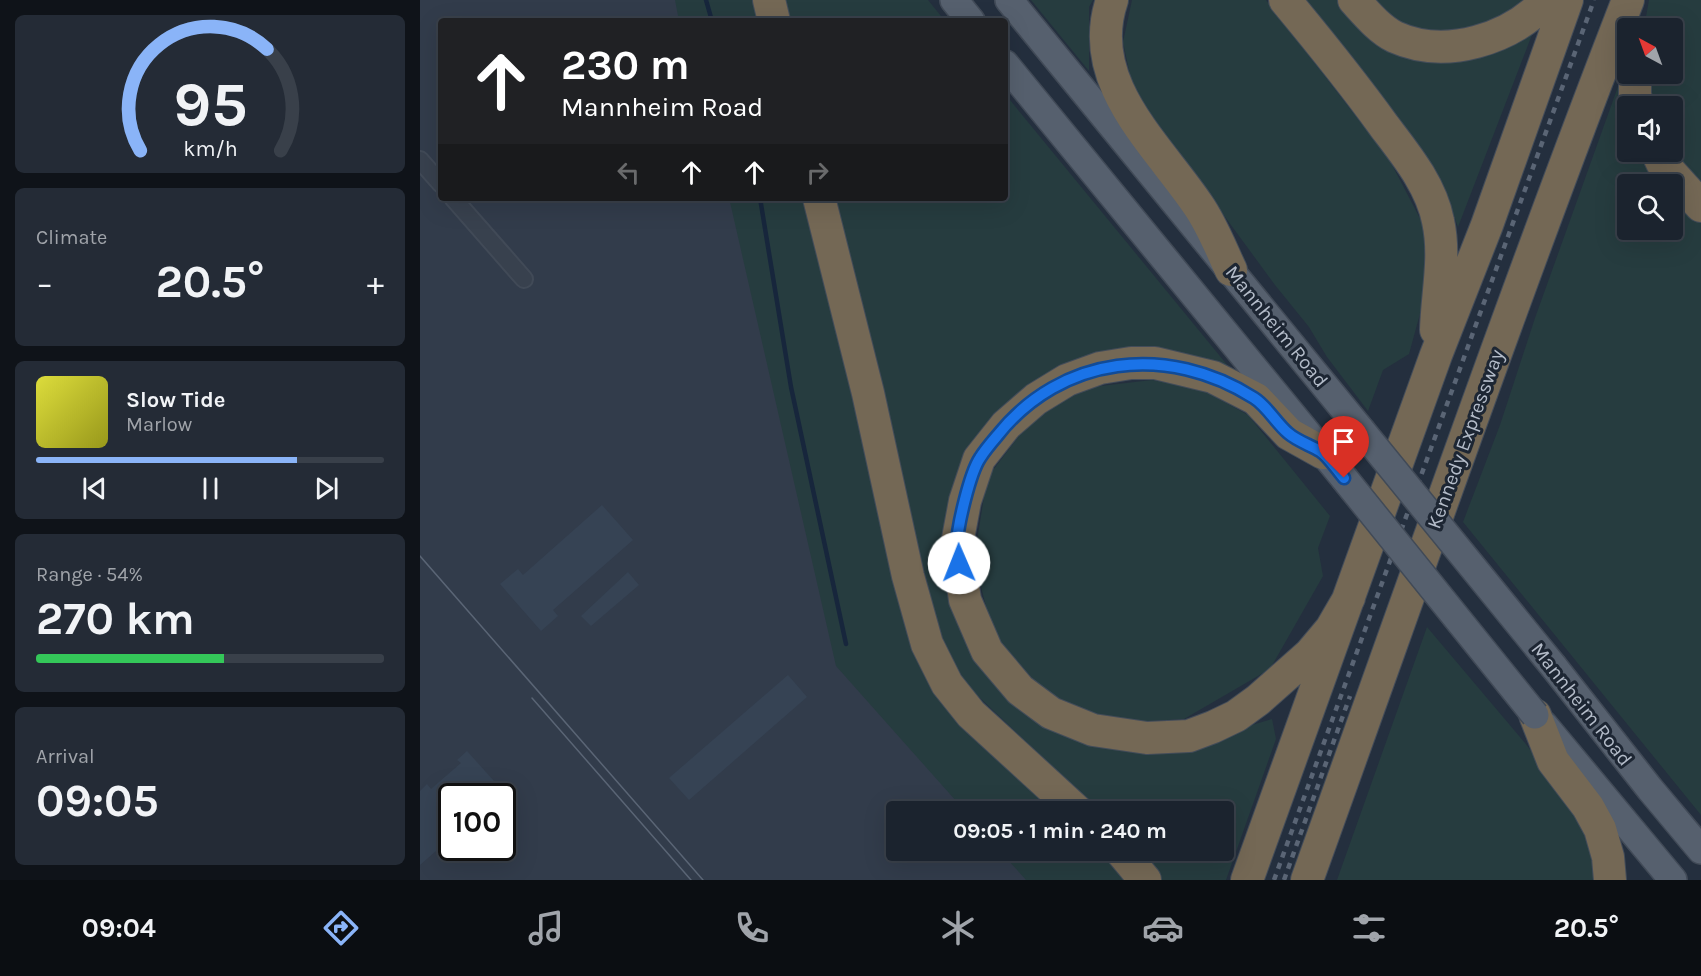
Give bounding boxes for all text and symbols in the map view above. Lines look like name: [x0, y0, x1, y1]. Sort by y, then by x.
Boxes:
north arrow: [1617, 18, 1683, 84]
map controls: [1617, 18, 1683, 240]
text: 230 m: [561, 40, 690, 90]
icon: ahead: [462, 42, 540, 120]
text: 95: [173, 68, 247, 141]
text: Mannheim Road: [561, 91, 763, 123]
button: sound: [1617, 96, 1683, 162]
text: km/h: [183, 136, 237, 161]
icon: left: [612, 156, 645, 189]
icon: ahead: [675, 156, 708, 189]
icon: ahead: [738, 156, 771, 189]
icon: right: [801, 156, 834, 189]
button: search: [1617, 174, 1683, 240]
text: Climate: [36, 226, 107, 249]
text: 20.5°: [155, 256, 265, 308]
street label: Mannheim Road: [1221, 261, 1333, 392]
text: −: [36, 264, 53, 302]
text: +: [367, 264, 384, 302]
street label: Kennedy Expressway: [1422, 346, 1509, 532]
text: Slow Tide: [126, 387, 226, 413]
text: Marlow: [126, 413, 192, 436]
pin: [1318, 416, 1369, 478]
icon: arrive: [1327, 425, 1360, 458]
icon: previous: [78, 472, 111, 505]
icon: pause: [194, 472, 227, 505]
icon: next: [310, 472, 343, 505]
position arrow: [927, 531, 991, 595]
text: Range · 54%: [36, 563, 143, 586]
text: 270 km: [36, 593, 195, 645]
street label: Mannheim Road: [1526, 638, 1637, 770]
text: Arrival: [36, 745, 95, 768]
text: 09:05: [36, 775, 159, 827]
speed limit sign: 100: [438, 783, 516, 861]
text: 09:05 · 1 min · 240 m: [953, 818, 1167, 844]
icon: directions: [320, 907, 362, 949]
icon: music: [525, 907, 567, 949]
icon: phone: [731, 907, 773, 949]
icon: climate: [937, 907, 979, 949]
icon: car: [1142, 907, 1184, 949]
icon: filters: [1348, 907, 1390, 949]
text: 09:04: [82, 912, 156, 944]
text: 20.5°: [1554, 912, 1619, 944]

